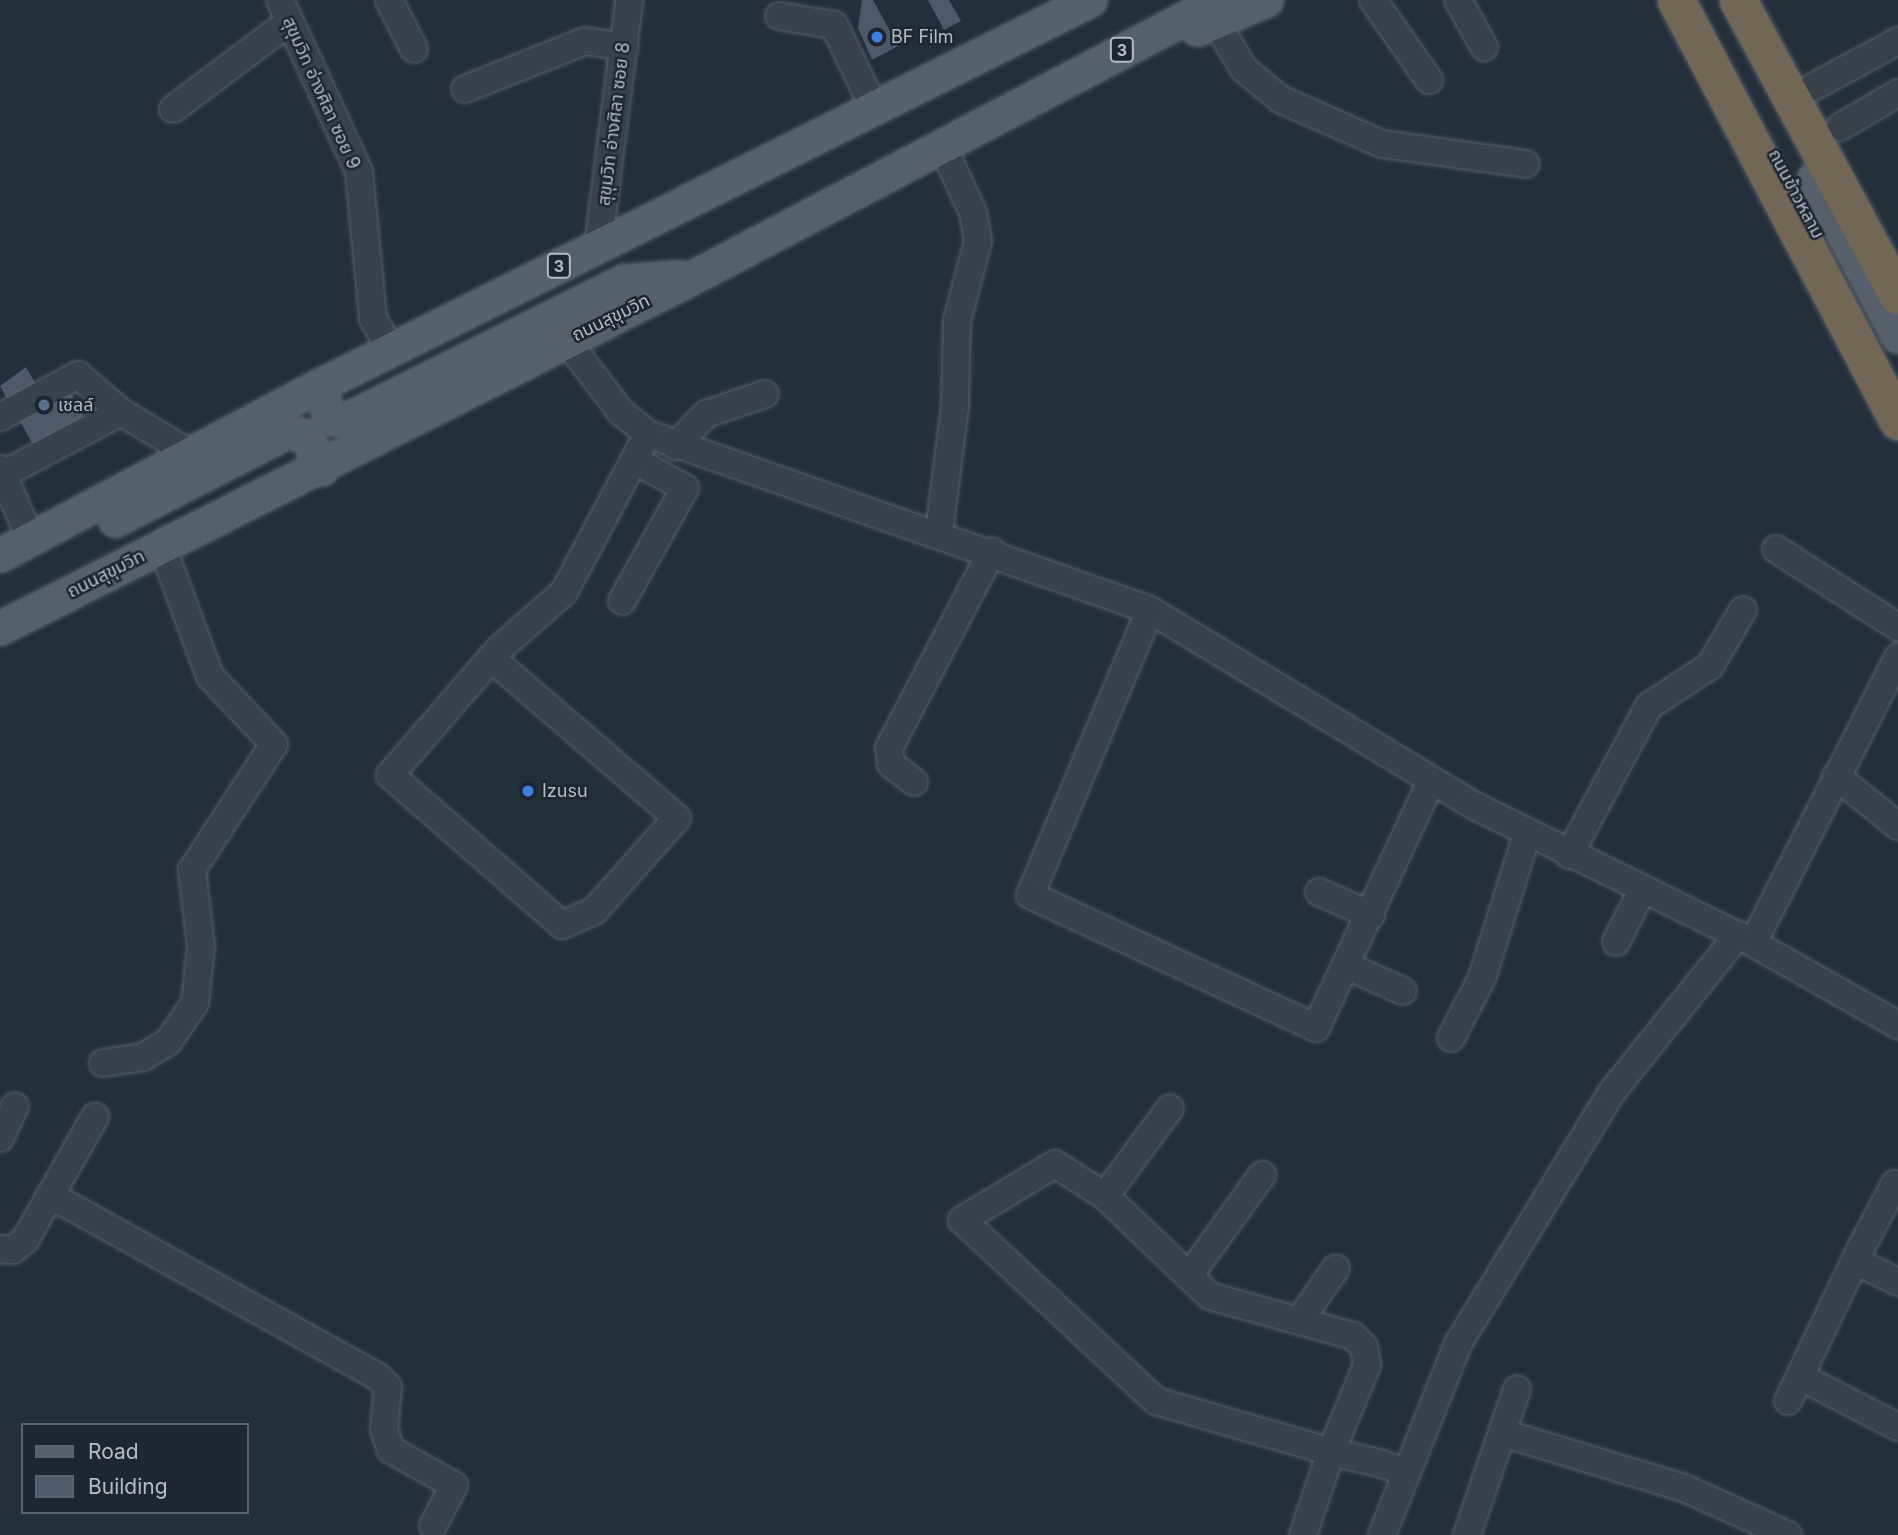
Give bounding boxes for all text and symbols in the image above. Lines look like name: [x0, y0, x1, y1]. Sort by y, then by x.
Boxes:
street label: สุขุมวิท อ่างศิลา ซอย 9: [278, 13, 364, 173]
place label: BF Film: [891, 26, 954, 48]
marker: BF Film: [869, 29, 885, 45]
road number: 3: [1110, 38, 1134, 62]
street label: สุขุมวิท อ่างศิลา ซอย 8: [593, 41, 635, 207]
street label: ถนนข้าวหลาม: [1763, 146, 1829, 242]
road number: 3: [547, 254, 571, 278]
street label: ถนนสุขุมวิท: [569, 290, 653, 346]
place label: เชลล์: [58, 394, 94, 416]
marker: เชลล์: [36, 397, 52, 413]
street label: ถนนสุขุมวิท: [64, 545, 148, 603]
place label: Izusu: [542, 780, 588, 802]
marker: Izusu: [520, 783, 536, 799]
legend: [21, 1423, 248, 1514]
text: Road: [88, 1439, 139, 1464]
text: Building: [88, 1474, 168, 1499]

